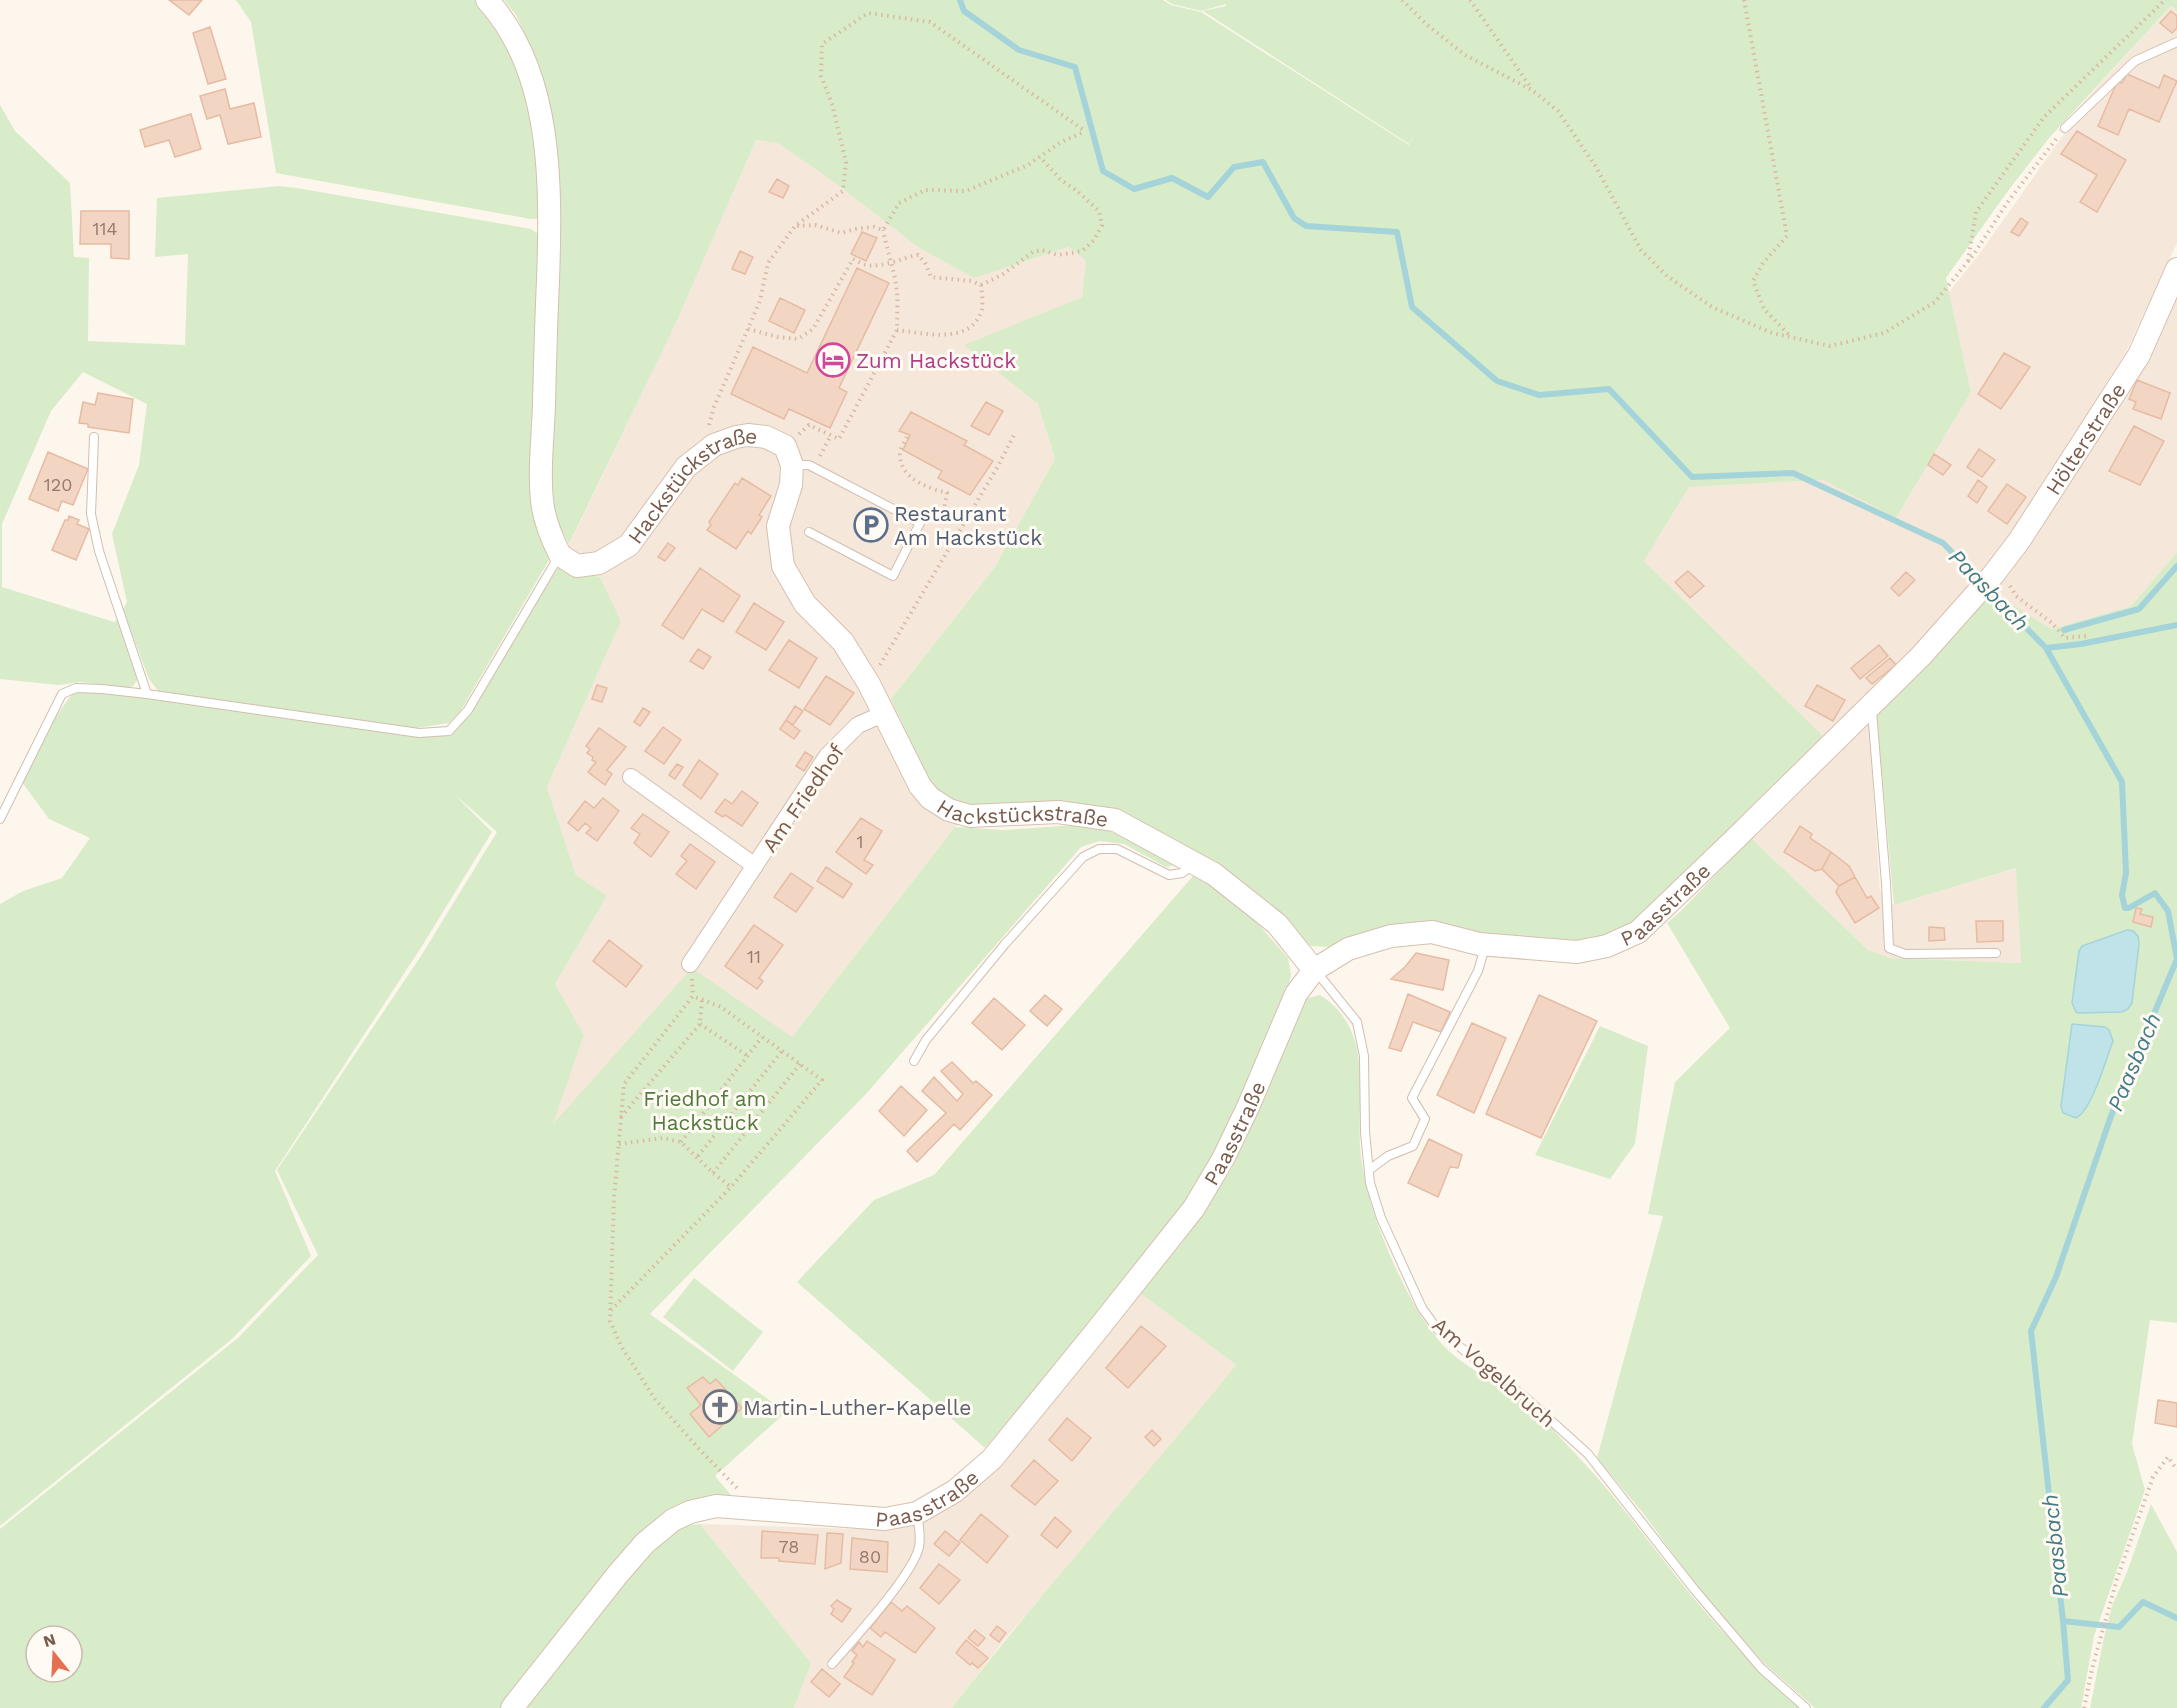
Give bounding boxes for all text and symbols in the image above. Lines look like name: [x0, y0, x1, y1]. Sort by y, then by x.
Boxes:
house number: 114: [92, 218, 118, 239]
hotel icon: Zum Hackstück: [815, 342, 851, 378]
place label: Zum Hackstück: [856, 348, 1016, 373]
street label: Hölterstraße: [2040, 378, 2130, 499]
street label: Hackstückstraße: [622, 422, 759, 548]
house number: 120: [44, 474, 72, 495]
place label: Restaurant Am Hackstück: [894, 501, 1042, 550]
parking icon: Restaurant Am Hackstück: [853, 507, 889, 543]
water label: Paasbach: [1944, 544, 2034, 636]
street label: Am Friedhof: [757, 739, 849, 857]
street label: Hackstückstraße: [933, 793, 1110, 831]
house number: 1: [856, 831, 864, 852]
street label: Paasstraße: [1616, 857, 1715, 951]
house number: 11: [747, 946, 761, 967]
water label: Paasbach: [2102, 1009, 2166, 1115]
street label: Paasstraße: [1198, 1077, 1270, 1190]
park label: Friedhof am Hackstück: [643, 1086, 767, 1135]
street label: Am Vogelbruch: [1427, 1312, 1561, 1432]
church icon: Martin-Luther-Kapelle: [702, 1389, 738, 1425]
place label: Martin-Luther-Kapelle: [743, 1395, 971, 1420]
street label: Paasstraße: [874, 1464, 983, 1532]
water label: Paasbach: [2037, 1493, 2073, 1599]
house number: 78: [779, 1536, 799, 1557]
house number: 80: [859, 1546, 881, 1567]
north arrow: [24, 1624, 84, 1684]
text: N: [41, 1629, 58, 1651]

